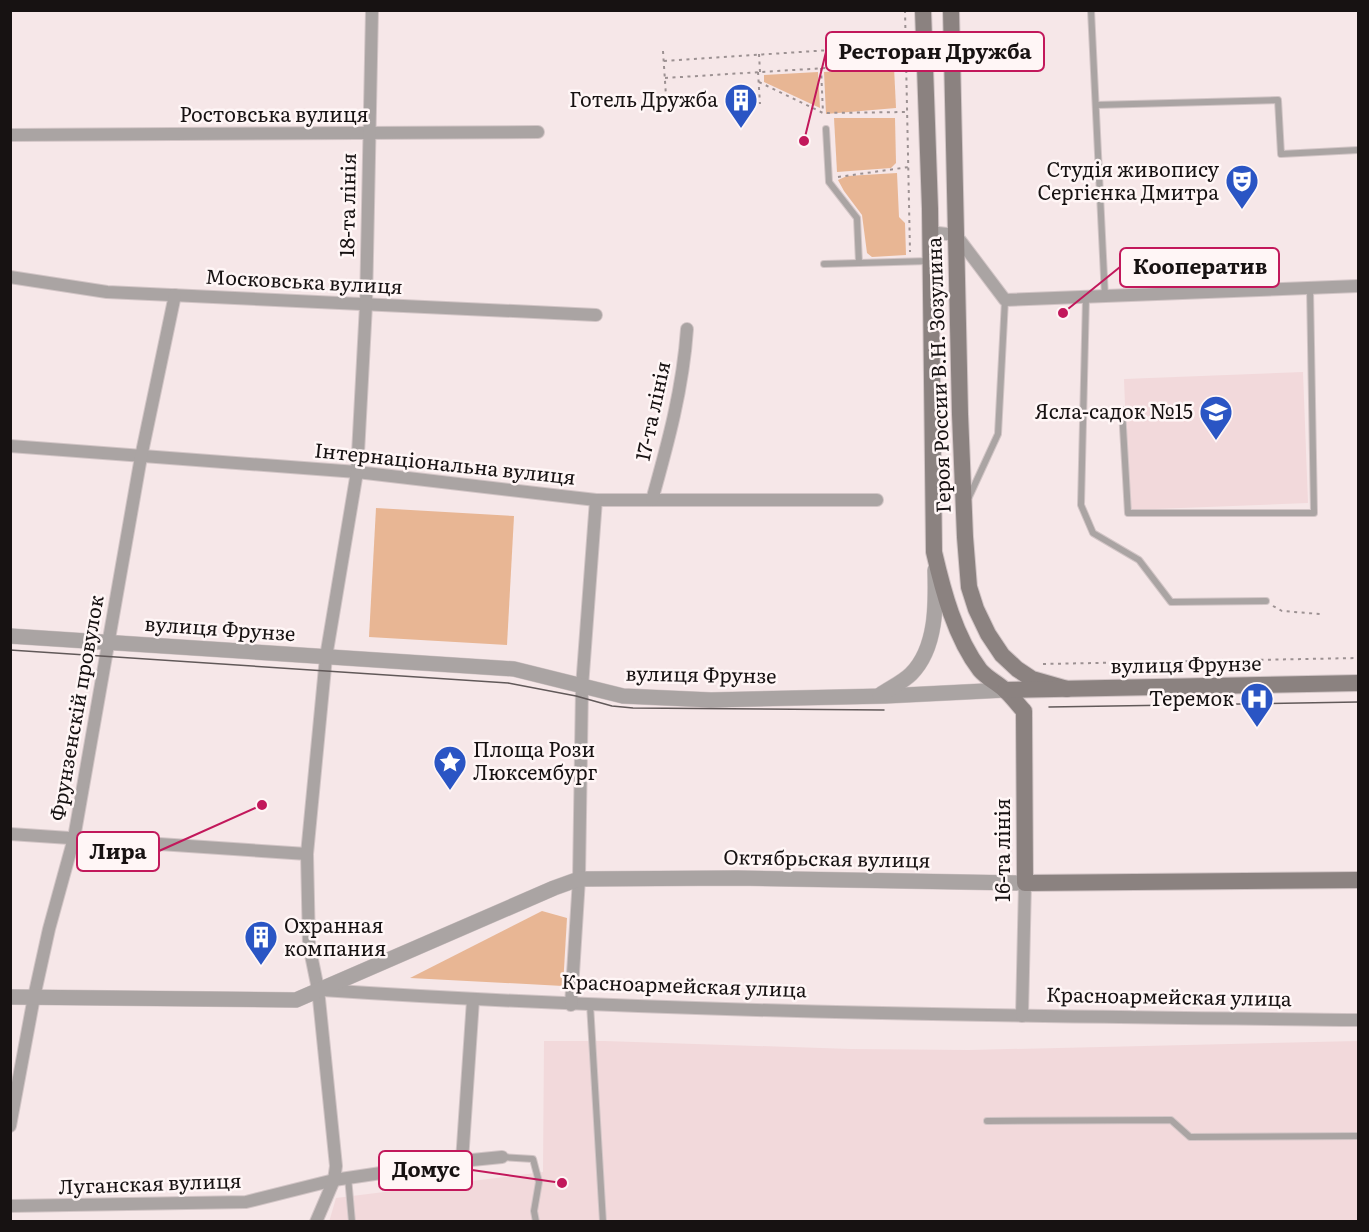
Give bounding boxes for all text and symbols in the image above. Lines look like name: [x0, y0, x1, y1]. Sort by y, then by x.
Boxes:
callout: Ресторан Дружба: [826, 32, 1044, 71]
text: Ресторан Дружба: [838, 34, 1033, 65]
building icon: Готель Дружба: [723, 82, 759, 129]
place label: Готель Дружба: [569, 83, 718, 113]
street label: Ростовська вулиця: [179, 98, 369, 128]
street label: 18-та лінія: [330, 153, 362, 257]
place label: Студія живопису Сергієнка Дмитра: [1037, 153, 1219, 206]
theatre icon: Студія живопису Сергієнка Дмитра: [1224, 163, 1260, 210]
street label: Героя России В.Н. Зозулина: [917, 236, 957, 514]
callout: Кооператив: [1120, 248, 1279, 287]
text: Кооператив: [1133, 249, 1267, 280]
street label: Московська вулиця: [205, 260, 404, 300]
street label: 17-та лінія: [626, 358, 676, 463]
school or university icon: Ясла-садок №15: [1198, 394, 1234, 441]
place label: Ясла-садок №15: [1035, 395, 1193, 425]
street label: Інтернаціональна вулиця: [313, 433, 577, 491]
street label: Фрунзенскій провулок: [40, 592, 110, 823]
street label: вулиця Фрунзе: [144, 607, 297, 647]
street label: вулиця Фрунзе: [1110, 647, 1262, 679]
street label: вулиця Фрунзе: [625, 657, 777, 689]
hospital icon: Теремок: [1239, 681, 1275, 728]
place label: Теремок: [1149, 682, 1234, 712]
place label: Площа Рози Люксембург: [473, 733, 598, 786]
place icon: Площа Рози Люксембург: [432, 744, 468, 791]
street label: 16-та лінія: [986, 798, 1016, 902]
callout: Лира: [77, 832, 159, 871]
text: Лира: [89, 834, 148, 865]
street label: Октябрьская вулиця: [723, 840, 931, 874]
place label: Охранная компания: [284, 909, 386, 962]
building icon: Охранная компания: [243, 919, 279, 966]
street label: Красноармейская улица: [561, 965, 808, 1003]
street label: Красноармейская улица: [1046, 978, 1292, 1012]
callout: Домус: [379, 1151, 472, 1190]
text: Домус: [392, 1152, 460, 1183]
street label: Луганская вулиця: [58, 1164, 242, 1200]

